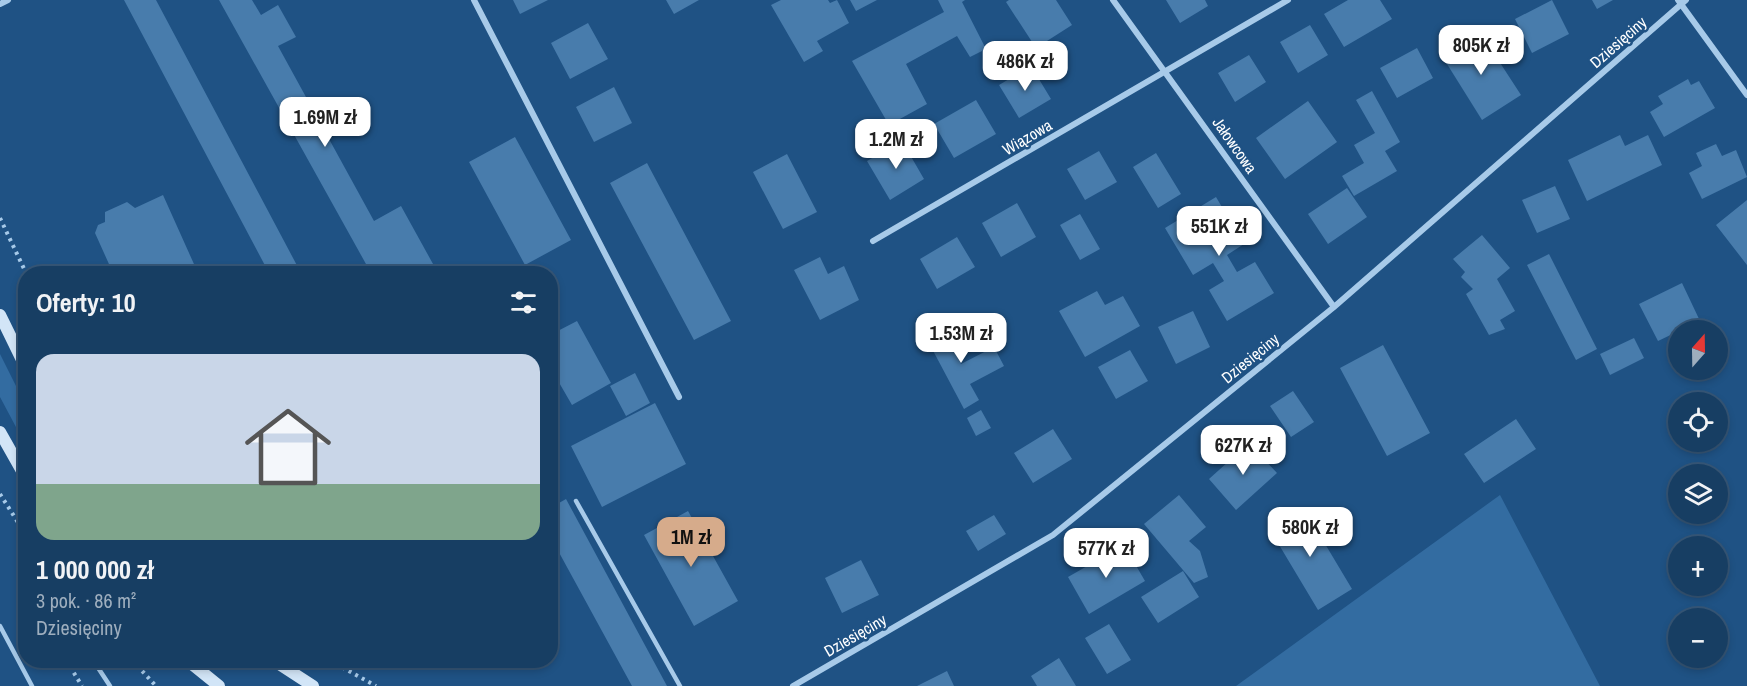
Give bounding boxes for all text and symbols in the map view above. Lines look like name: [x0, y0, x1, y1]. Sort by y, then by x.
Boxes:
street label: Dziesięciny: [1585, 11, 1651, 73]
pin: 805K zł: [1426, 25, 1536, 76]
text: 805K zł: [1453, 31, 1509, 58]
pin: 486K zł: [970, 41, 1080, 92]
text: 486K zł: [997, 47, 1053, 74]
pin: 1.69M zł: [263, 97, 387, 148]
text: 1.69M zł: [294, 103, 356, 130]
street label: Jałowcowa: [1208, 112, 1263, 178]
street label: Wiązowa: [998, 114, 1056, 160]
pin: 1.2M zł: [841, 119, 951, 170]
text: 1.2M zł: [869, 125, 923, 152]
pin: 551K zł: [1164, 206, 1274, 257]
text: 551K zł: [1191, 212, 1247, 239]
text: Oferty: 10: [36, 285, 136, 320]
icon: filters: [507, 286, 540, 319]
pin: 1.53M zł: [899, 313, 1023, 364]
text: 1.53M zł: [930, 319, 992, 346]
north arrow: [1668, 320, 1728, 380]
map controls: [1668, 320, 1728, 668]
street label: Dziesięciny: [1216, 328, 1284, 388]
button: locate: [1668, 392, 1728, 452]
icon: home: [234, 393, 342, 501]
pin: 627K zł: [1188, 425, 1298, 476]
text: 627K zł: [1215, 431, 1271, 458]
button: layers: [1668, 464, 1728, 524]
pin: 580K zł: [1255, 507, 1365, 558]
text: 580K zł: [1282, 513, 1338, 540]
pin: 1M zł: [649, 517, 733, 568]
text: 1M zł: [671, 523, 711, 550]
pin: 577K zł: [1051, 528, 1161, 579]
text: 577K zł: [1078, 534, 1134, 561]
button: +: [1668, 536, 1728, 596]
text: 1 000 000 zł: [36, 552, 153, 587]
text: 3 pok. · 86 m²: [36, 587, 136, 614]
street label: Dziesięciny: [820, 608, 891, 662]
button: −: [1668, 608, 1728, 668]
text: Dziesięciny: [36, 614, 122, 641]

